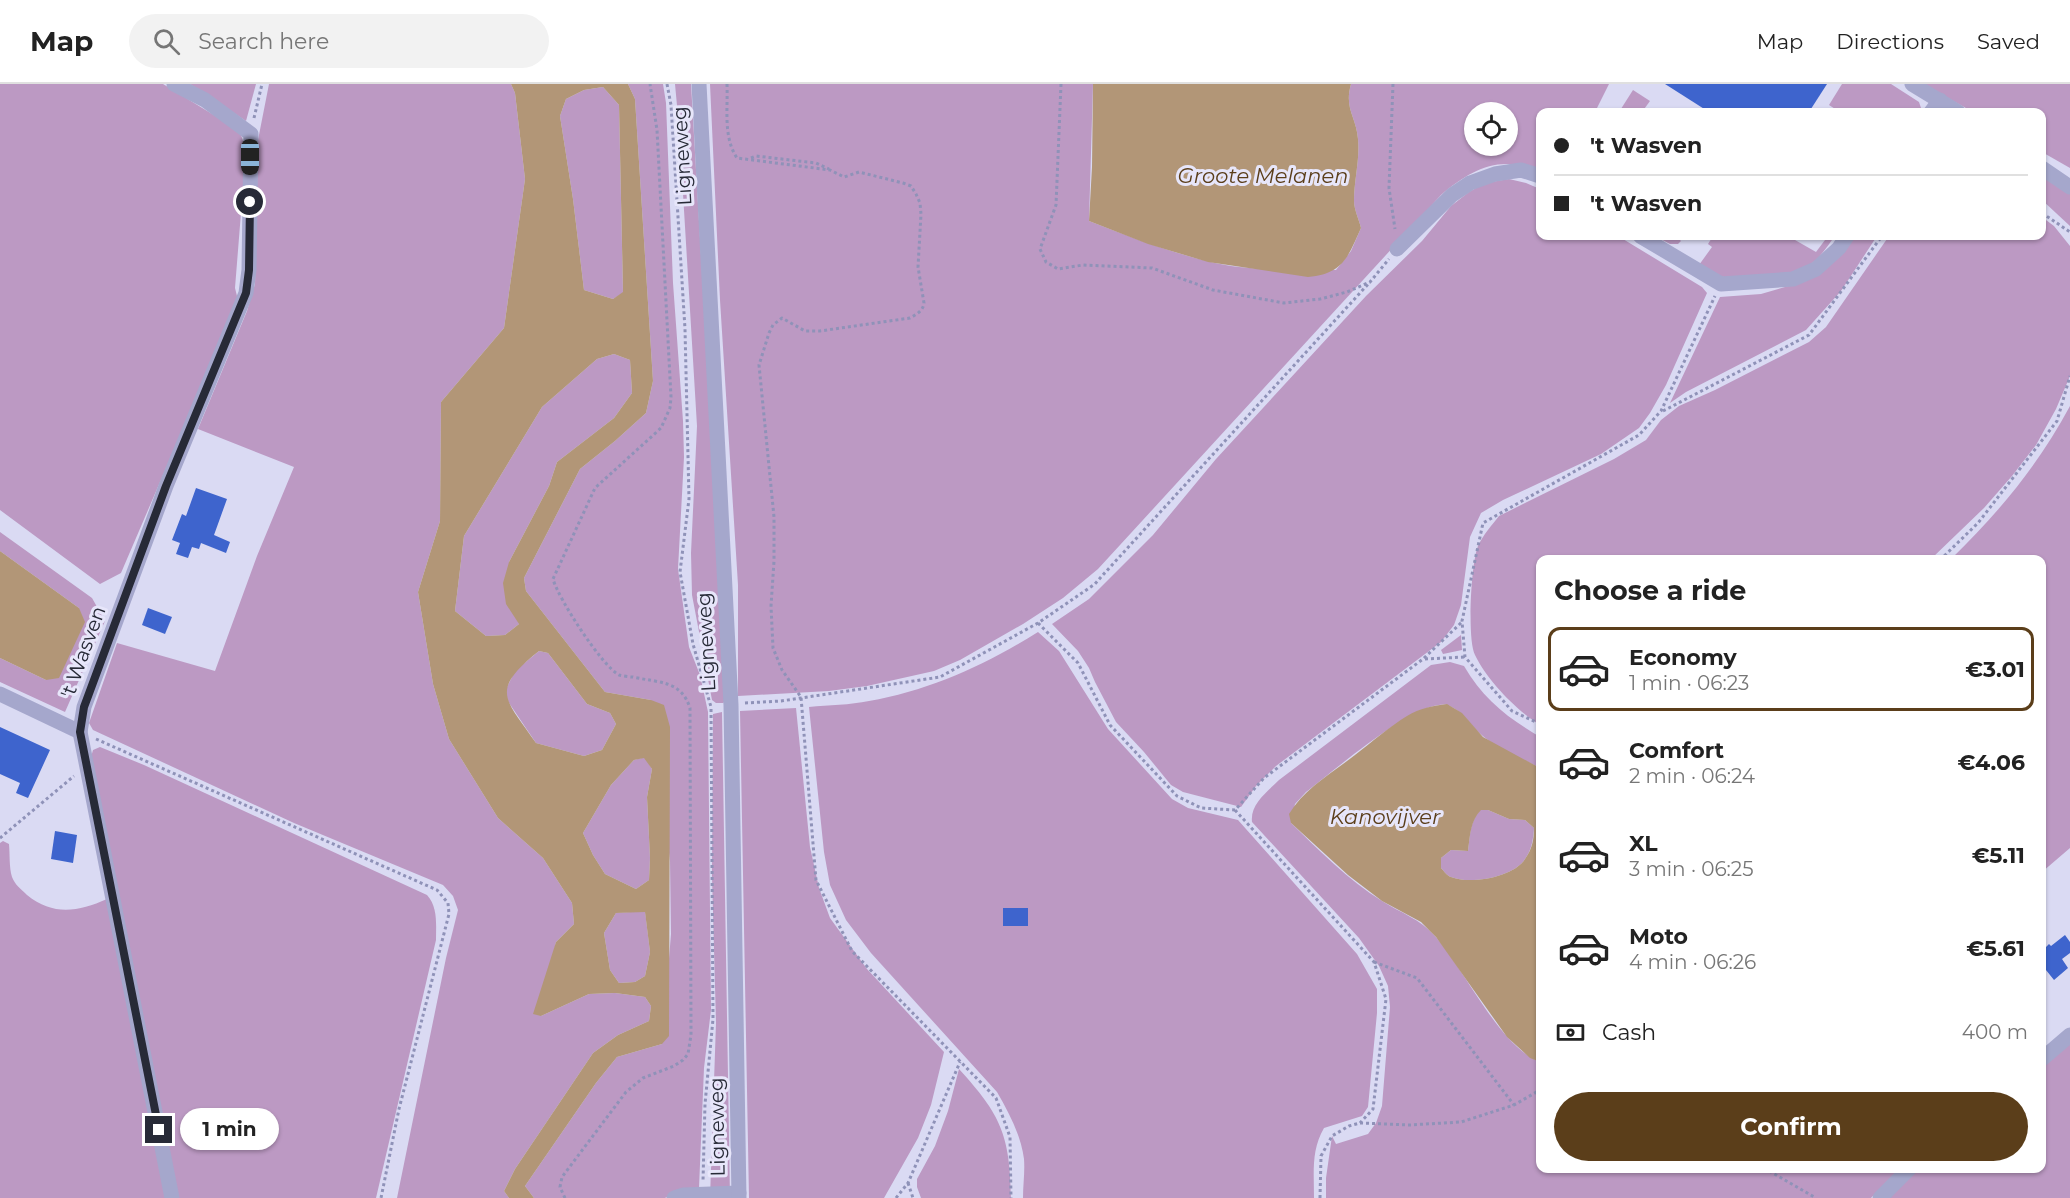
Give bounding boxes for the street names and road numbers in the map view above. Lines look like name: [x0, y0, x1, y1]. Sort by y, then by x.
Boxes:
street label: Ligneweg: [667, 106, 697, 206]
street label: Ligneweg: [691, 592, 721, 692]
street label: 't Wasven: [55, 603, 111, 701]
street label: Ligneweg: [704, 1077, 730, 1177]

